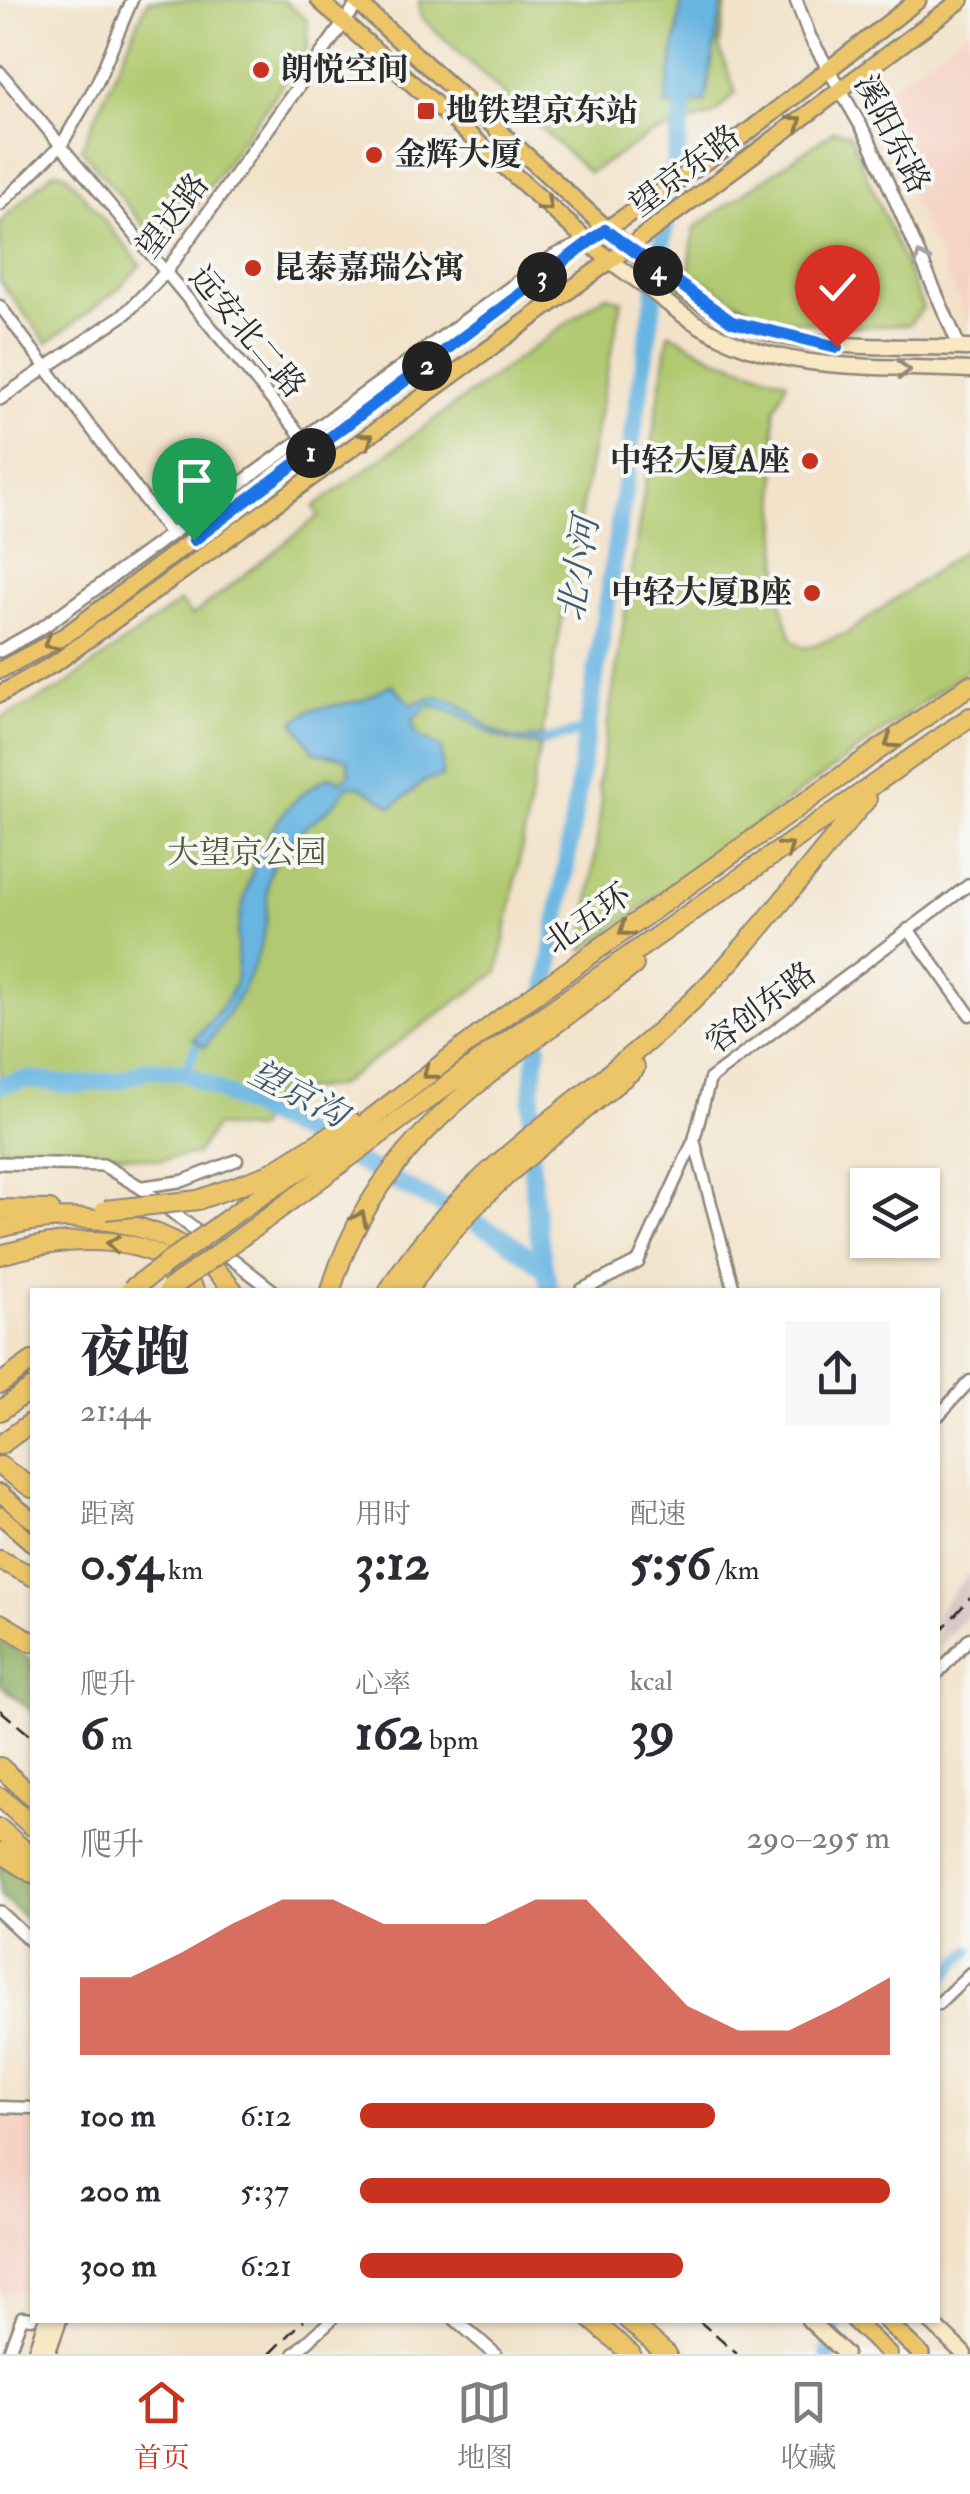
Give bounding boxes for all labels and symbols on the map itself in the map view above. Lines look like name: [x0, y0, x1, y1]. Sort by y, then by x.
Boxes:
place label: 朗悦空间: [281, 50, 409, 90]
marker: 朗悦空间: [250, 59, 272, 81]
street label: 溪阳东路: [845, 68, 939, 200]
place label: 地铁望京东站: [446, 91, 638, 131]
marker: 地铁望京东站: [415, 100, 437, 122]
street label: 望京东路: [622, 117, 748, 225]
one-way arrow: [785, 117, 803, 134]
place label: 金辉大厦: [394, 135, 522, 175]
marker: 金辉大厦: [363, 144, 385, 166]
street label: 望达路: [128, 166, 218, 266]
one-way arrow: [534, 193, 553, 211]
pin: [795, 245, 880, 348]
pin: 4: [633, 246, 683, 296]
place label: 昆泰嘉瑞公寓: [273, 248, 465, 288]
one-way arrow: [913, 251, 933, 269]
pin: 3: [517, 252, 567, 302]
marker: 昆泰嘉瑞公寓: [242, 257, 264, 279]
street label: 远安北二路: [180, 258, 314, 406]
pin: 2: [402, 341, 452, 391]
one-way arrow: [898, 359, 913, 381]
pin: 1: [286, 428, 336, 478]
one-way arrow: [356, 433, 374, 450]
pin: [152, 438, 237, 541]
place label: 中轻大厦A座: [610, 441, 790, 481]
marker: 中轻大厦A座: [799, 450, 821, 472]
water label: 北小河: [549, 508, 610, 624]
place label: 中轻大厦B座: [611, 573, 792, 613]
marker: 中轻大厦B座: [801, 582, 823, 604]
one-way arrow: [42, 631, 60, 651]
one-way arrow: [883, 729, 902, 748]
park label: 大望京公园: [167, 833, 327, 873]
one-way arrow: [776, 842, 795, 860]
street label: 北五环: [537, 875, 639, 963]
one-way arrow: [618, 917, 637, 936]
street label: 容创东路: [698, 954, 824, 1062]
water label: 望京沟: [241, 1051, 359, 1140]
one-way arrow: [422, 1062, 440, 1079]
one-way arrow: [348, 1210, 368, 1228]
one-way arrow: [104, 1235, 121, 1256]

